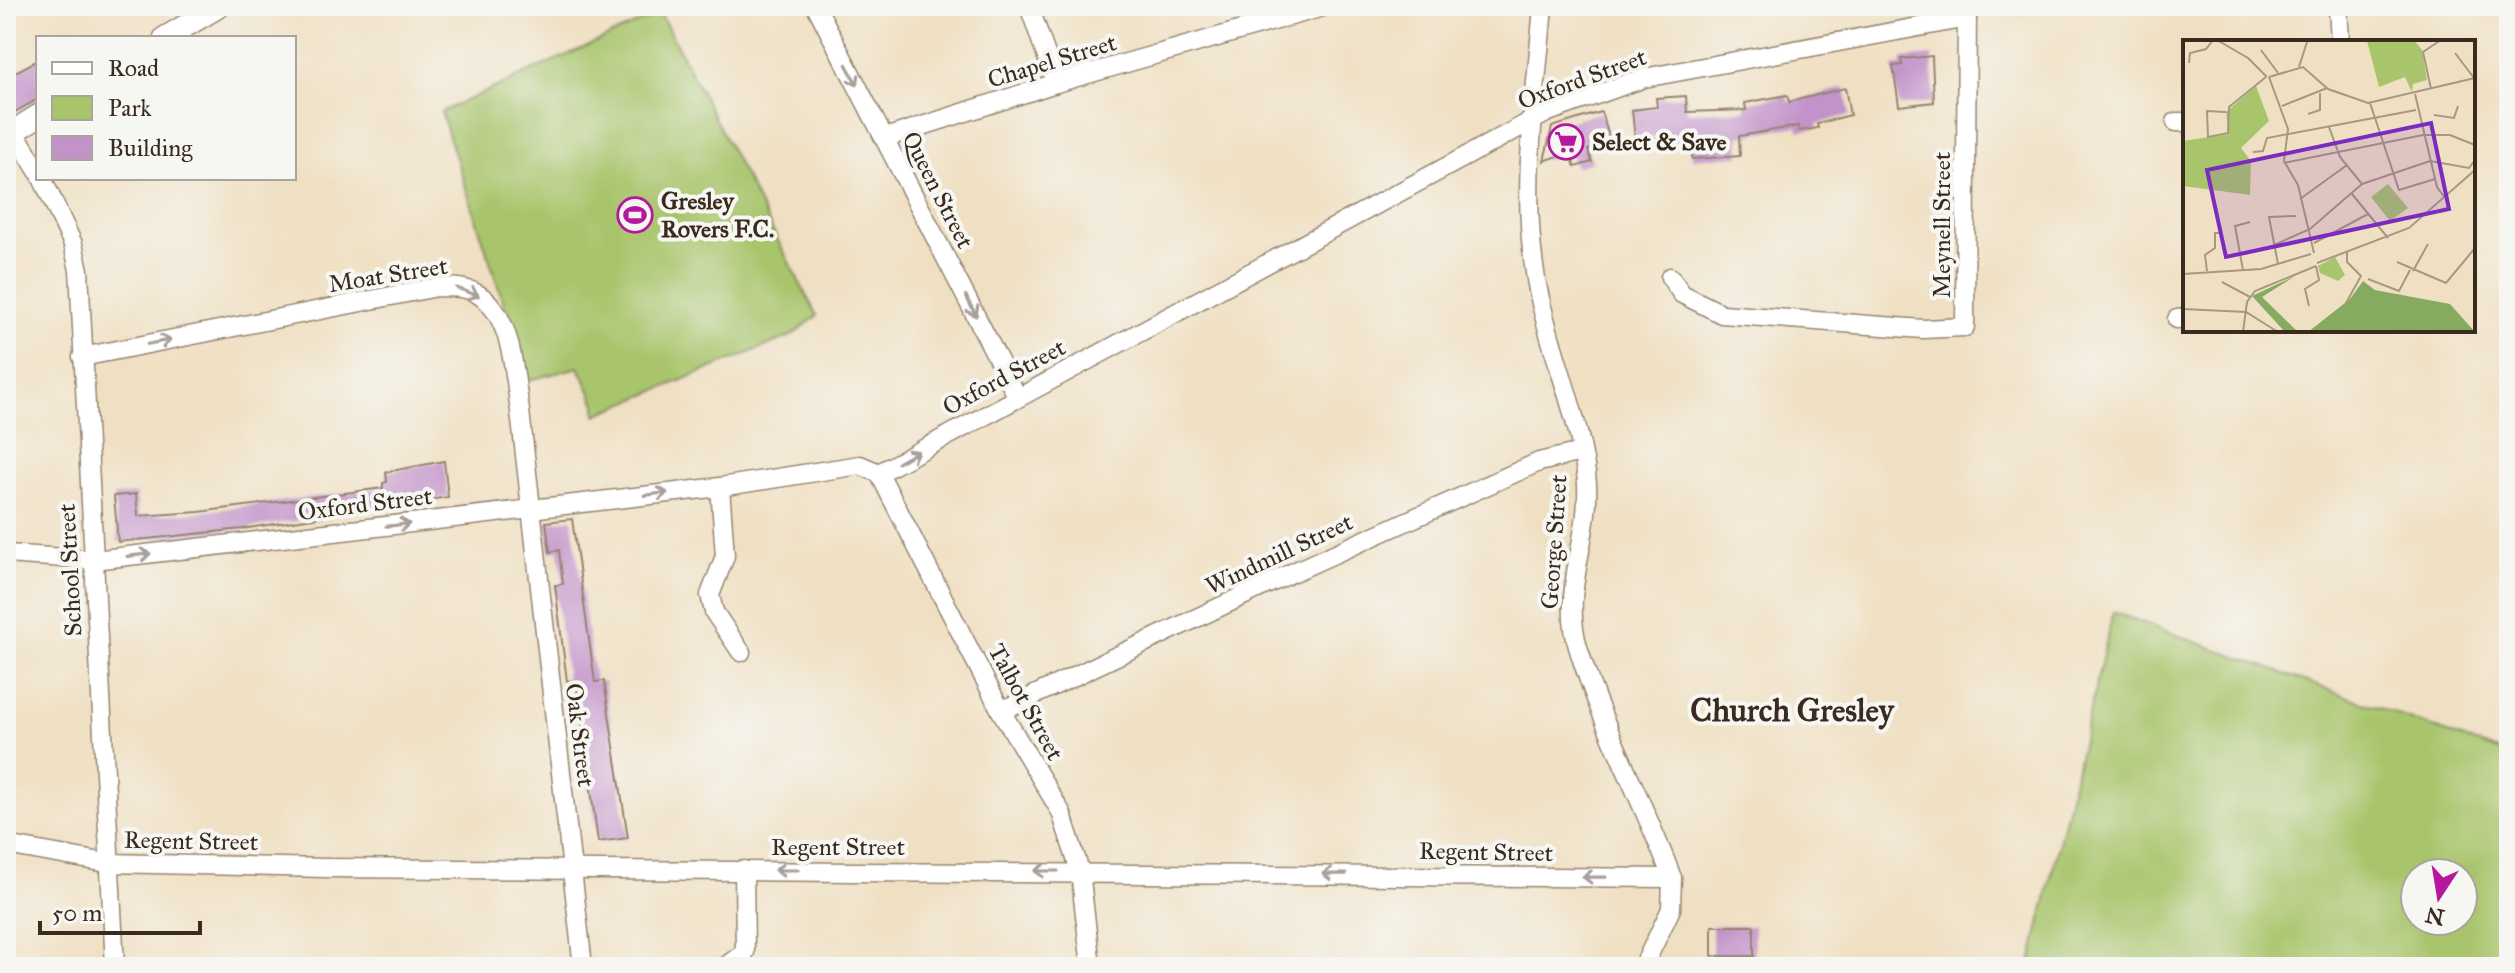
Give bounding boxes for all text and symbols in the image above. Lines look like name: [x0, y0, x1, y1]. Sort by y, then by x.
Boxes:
street label: Chapel Street: [984, 27, 1121, 95]
legend: [36, 36, 296, 180]
inset map: [2183, 40, 2475, 332]
street label: Oxford Street: [1514, 42, 1651, 116]
text: Road: [108, 53, 159, 83]
one-way arrow: [845, 63, 861, 87]
text: Park: [108, 93, 152, 123]
supermarket icon: Select & Save: [1547, 123, 1585, 161]
street label: Queen Street: [896, 126, 981, 254]
place label: Select & Save: [1592, 127, 1726, 157]
text: Building: [108, 133, 193, 163]
street label: Meynell Street: [1927, 151, 1957, 298]
place label: Gresley Rovers F.C.: [661, 186, 774, 244]
sports icon: Gresley Rovers F.C.: [616, 196, 654, 234]
street label: Moat Street: [326, 251, 450, 299]
one-way arrow: [455, 286, 480, 301]
one-way arrow: [964, 294, 979, 318]
street label: Oxford Street: [937, 332, 1071, 422]
one-way arrow: [145, 333, 171, 348]
one-way arrow: [896, 448, 919, 464]
street label: George Street: [1534, 473, 1574, 610]
street label: Oxford Street: [296, 481, 434, 527]
one-way arrow: [642, 487, 669, 502]
street label: School Street: [52, 502, 88, 637]
street label: Windmill Street: [1201, 507, 1358, 601]
one-way arrow: [384, 517, 411, 532]
one-way arrow: [125, 547, 152, 562]
street label: Talbot Street: [982, 638, 1071, 766]
street label: Oak Street: [559, 681, 601, 789]
district label: Church Gresley: [1690, 691, 1895, 730]
street label: Regent Street: [124, 825, 259, 857]
street label: Regent Street: [771, 832, 906, 862]
street label: Regent Street: [1419, 836, 1554, 868]
north arrow: [2399, 857, 2479, 937]
one-way arrow: [773, 862, 800, 878]
one-way arrow: [1033, 863, 1060, 879]
one-way arrow: [1321, 866, 1348, 882]
one-way arrow: [1581, 869, 1608, 885]
scale bar: [40, 885, 200, 935]
text: 50 m: [52, 898, 102, 928]
text: N: [2423, 901, 2447, 931]

